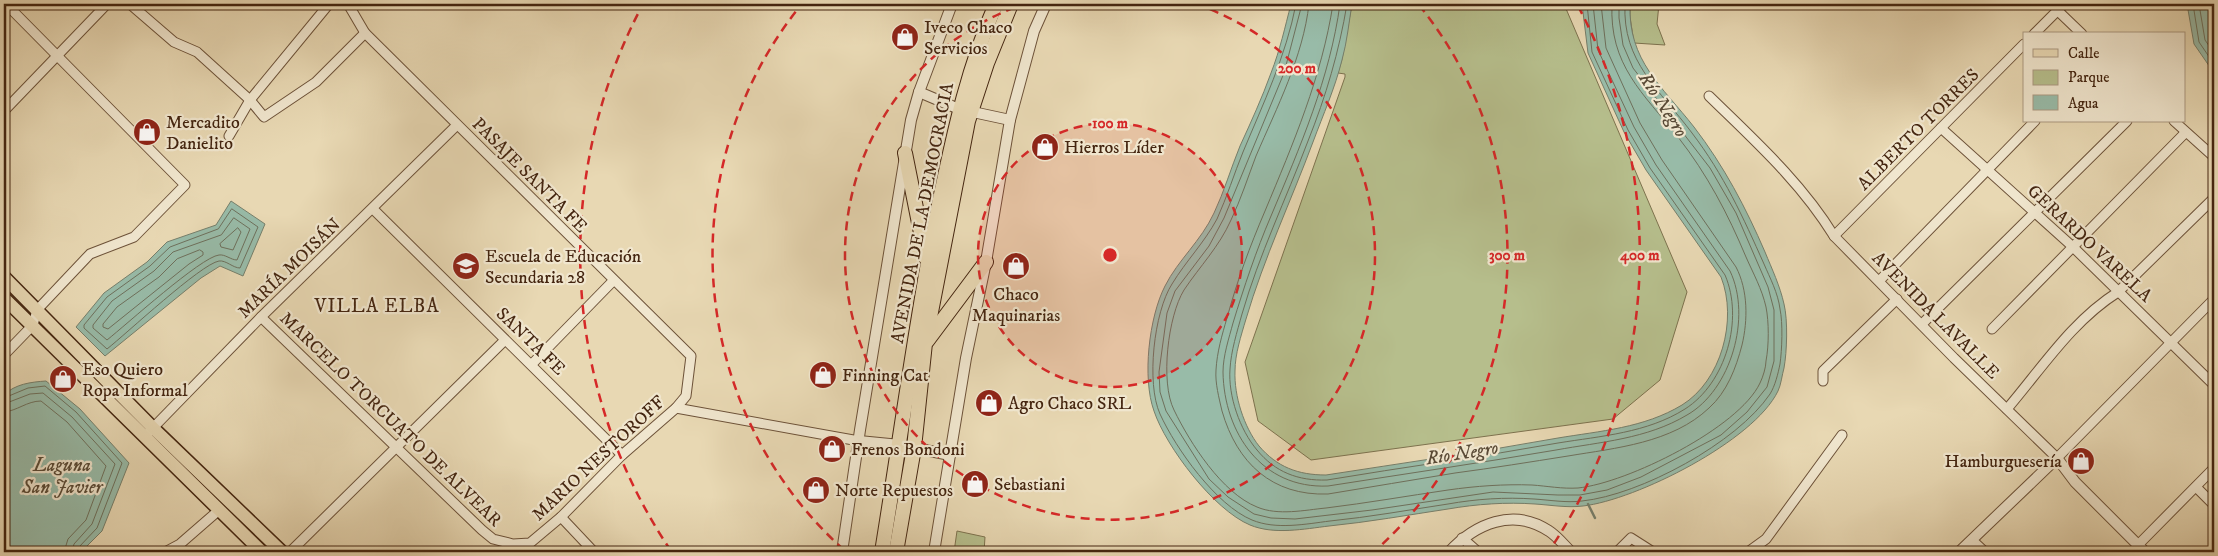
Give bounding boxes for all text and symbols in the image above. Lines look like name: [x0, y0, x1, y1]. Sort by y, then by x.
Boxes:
place label: Iveco Chaco Servicios: [924, 17, 1013, 60]
shop icon: Iveco Chaco Servicios: [890, 22, 920, 52]
legend: [2023, 32, 2186, 122]
text: Calle: [2068, 44, 2100, 63]
text: 200 m: [1278, 59, 1317, 78]
street label: ALBERTO TORRES: [1853, 64, 1984, 195]
water label: Río Negro: [1633, 67, 1692, 142]
text: Parque: [2068, 68, 2109, 87]
street label: AVENIDA DE LA DEMOCRACIA: [887, 80, 959, 345]
text: Agua: [2068, 94, 2099, 113]
place label: Mercadito Danielito: [166, 112, 240, 155]
street label: PASAJE SANTA FE: [467, 114, 592, 238]
text: 100 m: [1092, 114, 1129, 133]
shop icon: Mercadito Danielito: [132, 117, 162, 147]
shop icon: Hierros Líder: [1030, 132, 1060, 162]
place label: Hierros Líder: [1064, 137, 1164, 159]
street label: GERARDO VARELA: [2022, 180, 2157, 307]
street label: MARÍA MOISÁN: [233, 213, 346, 323]
place label: Escuela de Educación Secundaria 28: [485, 246, 642, 289]
centre of rings: [1101, 246, 1119, 264]
text: 300 m: [1489, 246, 1526, 265]
text: 400 m: [1619, 246, 1660, 265]
street label: AVENIDA LAVALLE: [1867, 248, 2004, 384]
school or university icon: Escuela de Educación Secundaria 28: [451, 251, 481, 281]
shop icon: Chaco Maquinarias: [1001, 251, 1031, 281]
place label: Chaco Maquinarias: [972, 284, 1060, 327]
district label: VILLA ELBA: [314, 295, 440, 318]
street label: SANTA FE: [491, 303, 570, 380]
street label: MARCELO TORCUATO DE ALVEAR: [275, 308, 506, 532]
place label: Eso Quiero Ropa Informal: [82, 359, 188, 402]
shop icon: Finning Cat: [808, 360, 838, 390]
shop icon: Eso Quiero Ropa Informal: [48, 364, 78, 394]
place label: Finning Cat: [842, 365, 929, 387]
shop icon: Agro Chaco SRL: [974, 388, 1004, 418]
street label: MARIO NESTOROFF: [528, 392, 670, 526]
place label: Agro Chaco SRL: [1008, 393, 1131, 415]
shop icon: Frenos Bondoni: [817, 434, 847, 464]
water label: Río Negro: [1423, 436, 1500, 471]
place label: Frenos Bondoni: [851, 439, 965, 461]
shop icon: Hamburguesería: [2066, 446, 2096, 476]
place label: Hamburguesería: [1945, 451, 2062, 473]
water label: Laguna San Javier: [21, 454, 105, 499]
shop icon: Sebastiani: [960, 469, 990, 499]
place label: Sebastiani: [994, 474, 1065, 496]
shop icon: Norte Repuestos: [801, 475, 831, 505]
place label: Norte Repuestos: [835, 480, 953, 502]

